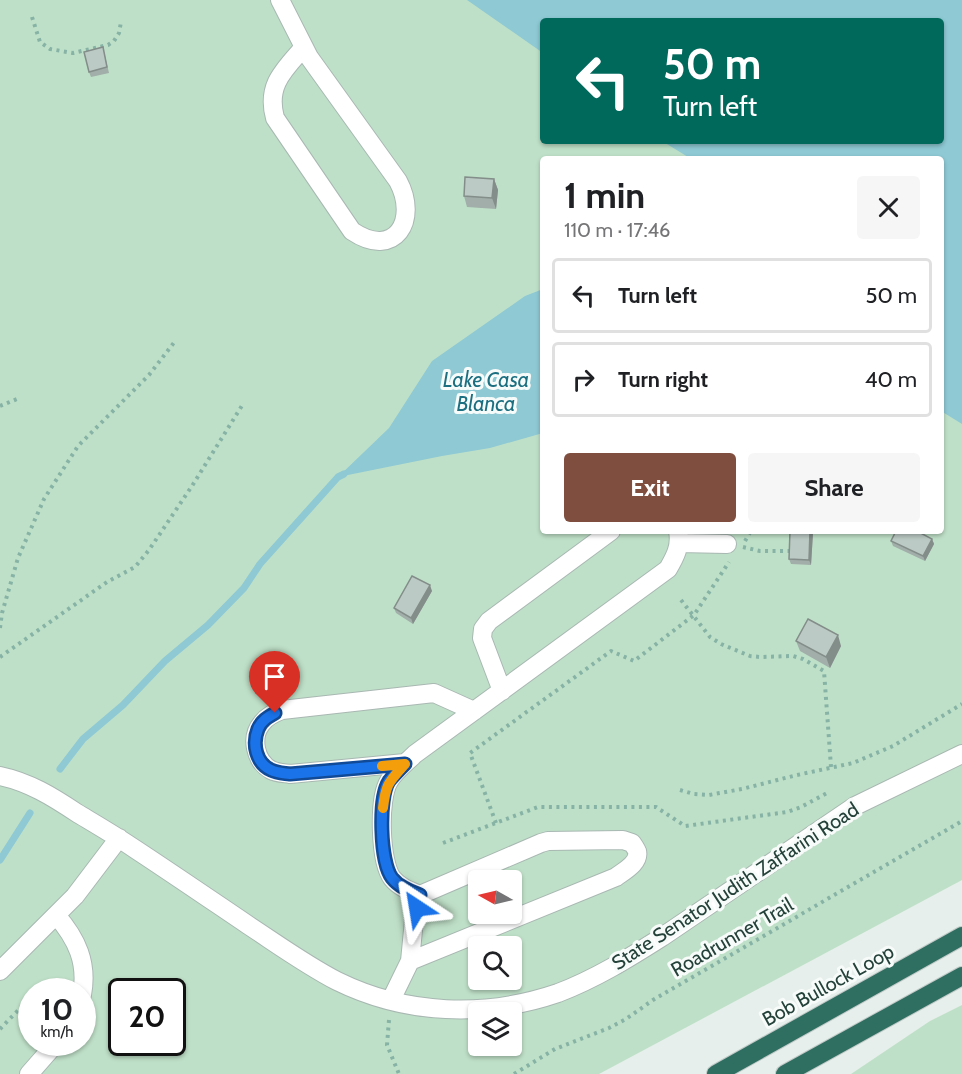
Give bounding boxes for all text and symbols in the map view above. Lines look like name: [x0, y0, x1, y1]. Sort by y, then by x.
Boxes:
text: 50 m: [663, 38, 761, 90]
icon: left: [564, 42, 642, 120]
text: Turn left: [663, 90, 757, 123]
text: 1 min: [564, 173, 645, 217]
button: close: [857, 176, 920, 239]
text: 110 m · 17:46: [564, 218, 670, 242]
icon: left: [567, 279, 600, 312]
text: Turn left: [618, 282, 697, 309]
text: 50 m: [865, 282, 917, 309]
icon: right: [567, 363, 600, 396]
text: Turn right: [618, 366, 708, 393]
text: 40 m: [865, 366, 917, 393]
water label: Lake Casa Blanca: [443, 367, 529, 416]
button: Exit: [564, 453, 736, 522]
button: Share: [748, 453, 920, 522]
pin: [249, 651, 300, 713]
icon: arrive: [258, 660, 291, 693]
street label: State Senator Judith Zaffarini Road: [607, 797, 863, 975]
north arrow: [468, 870, 522, 924]
map controls: [468, 870, 522, 1056]
position arrow: [385, 876, 449, 940]
street label: Roadrunner Trail: [667, 892, 798, 982]
button: search: [468, 936, 522, 990]
street label: Bob Bullock Loop: [758, 939, 898, 1031]
speed limit sign: 20: [108, 978, 186, 1056]
text: 10: [41, 991, 73, 1028]
button: layers: [468, 1002, 522, 1056]
text: km/h: [41, 1023, 73, 1041]

